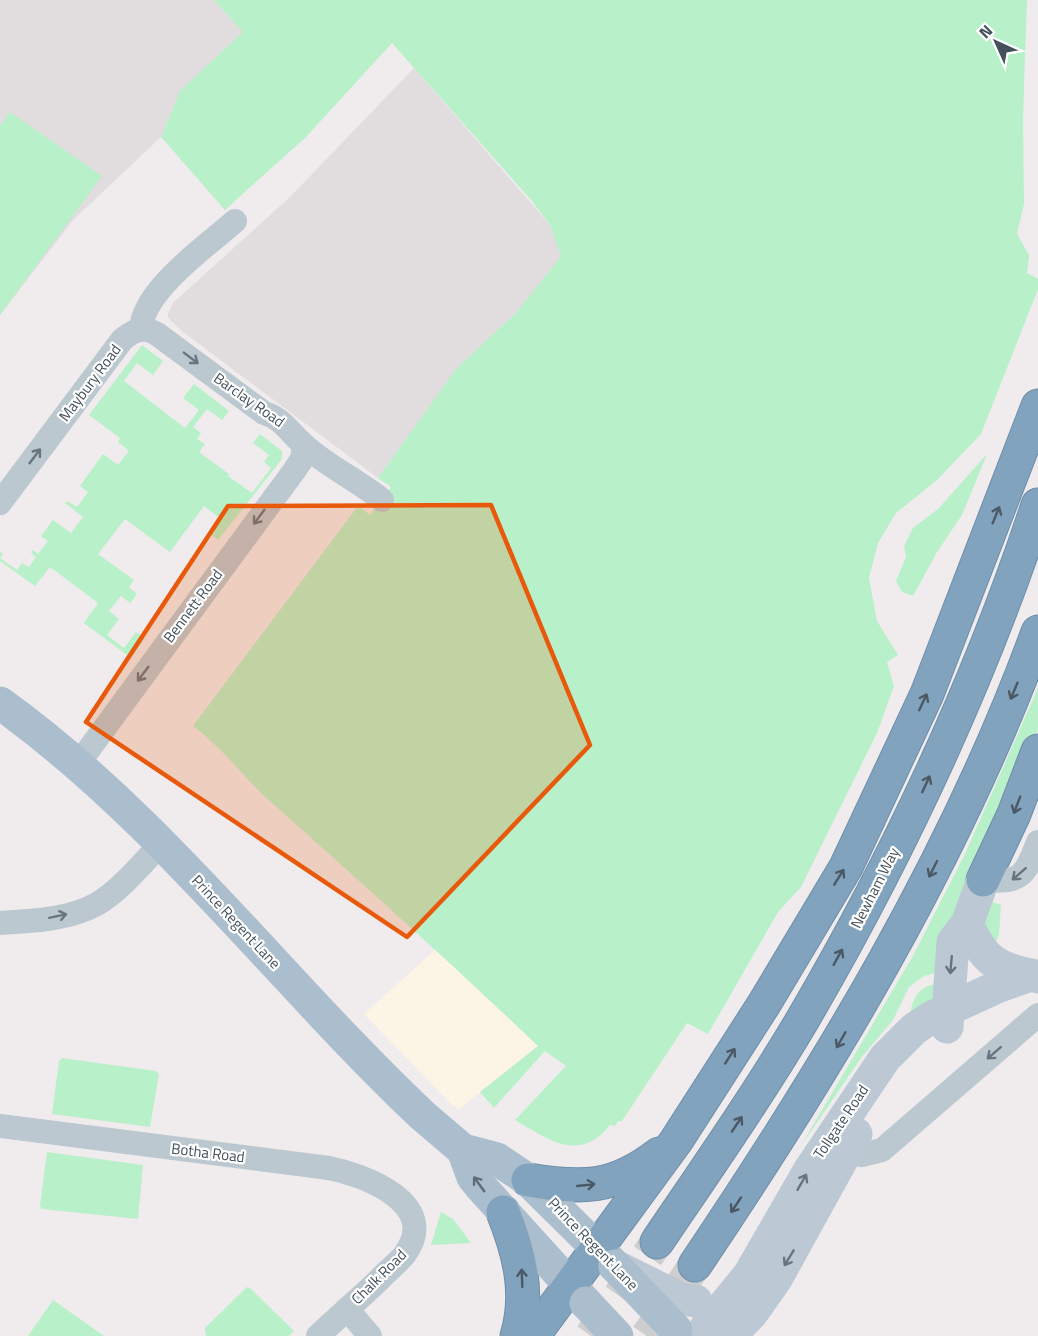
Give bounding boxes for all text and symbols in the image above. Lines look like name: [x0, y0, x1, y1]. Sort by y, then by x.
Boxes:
north arrow: [966, 12, 1026, 72]
text: N: [973, 19, 998, 44]
street label: Maybury Road: [53, 339, 126, 426]
one-way arrow: [182, 352, 198, 365]
street label: Barclay Road: [209, 367, 290, 433]
one-way arrow: [28, 448, 41, 464]
one-way arrow: [992, 507, 1003, 525]
one-way arrow: [253, 509, 266, 525]
street label: Bennett Road: [157, 564, 228, 647]
one-way arrow: [137, 665, 149, 681]
one-way arrow: [1008, 681, 1019, 700]
one-way arrow: [918, 693, 930, 711]
one-way arrow: [921, 775, 933, 793]
one-way arrow: [1011, 796, 1022, 814]
street label: Newham Way: [844, 843, 905, 932]
one-way arrow: [927, 859, 939, 877]
one-way arrow: [1012, 867, 1027, 881]
street label: Prince Regent Lane: [186, 869, 286, 974]
one-way arrow: [834, 869, 846, 886]
one-way arrow: [48, 910, 67, 921]
one-way arrow: [832, 949, 844, 966]
one-way arrow: [945, 954, 956, 974]
one-way arrow: [835, 1031, 847, 1048]
one-way arrow: [986, 1047, 1002, 1060]
one-way arrow: [724, 1048, 736, 1065]
street label: Tollgate Road: [807, 1080, 874, 1163]
one-way arrow: [731, 1116, 743, 1133]
street label: Botha Road: [170, 1137, 246, 1168]
one-way arrow: [796, 1174, 808, 1191]
one-way arrow: [473, 1176, 485, 1192]
one-way arrow: [575, 1179, 595, 1190]
street label: Prince Regent Lane: [543, 1192, 644, 1295]
one-way arrow: [730, 1196, 742, 1212]
street label: Chalk Road: [346, 1244, 412, 1310]
one-way arrow: [783, 1249, 795, 1266]
one-way arrow: [517, 1269, 528, 1289]

